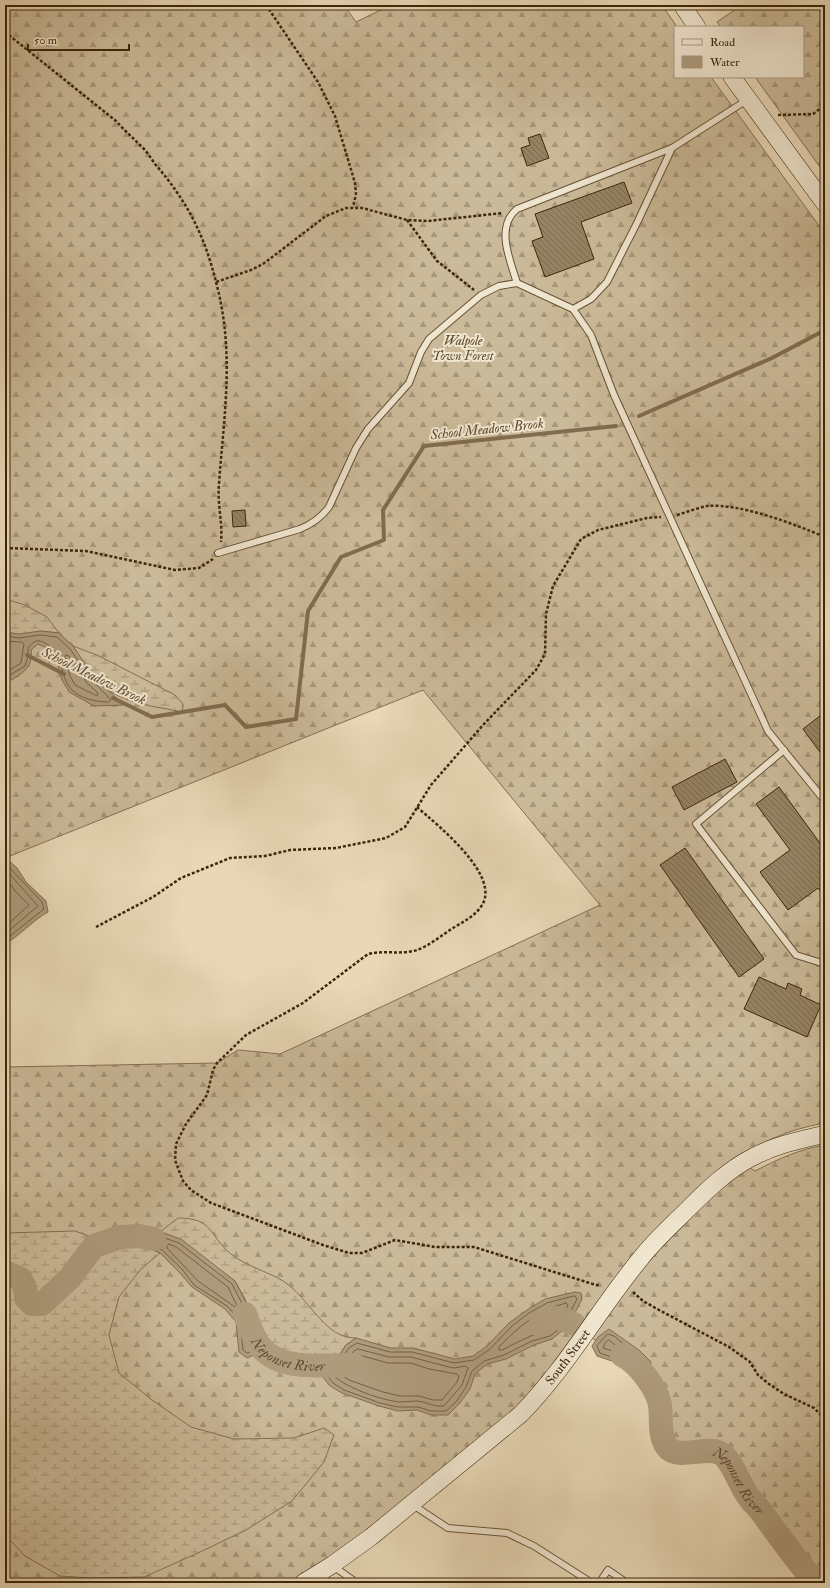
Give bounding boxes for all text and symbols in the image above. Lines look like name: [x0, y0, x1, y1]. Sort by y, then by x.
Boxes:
scale bar: [28, 26, 129, 52]
legend: [674, 26, 804, 78]
text: 50 m: [34, 33, 58, 48]
text: Road: [710, 35, 735, 50]
text: Water: [709, 55, 740, 70]
park label: Walpole Town Forest: [433, 333, 495, 364]
water label: School Meadow Brook: [429, 415, 545, 444]
water label: School Meadow Brook: [38, 643, 149, 709]
street label: South Street: [542, 1326, 594, 1388]
water label: Neponset River: [247, 1333, 326, 1374]
water label: Neponset River: [710, 1442, 769, 1518]

